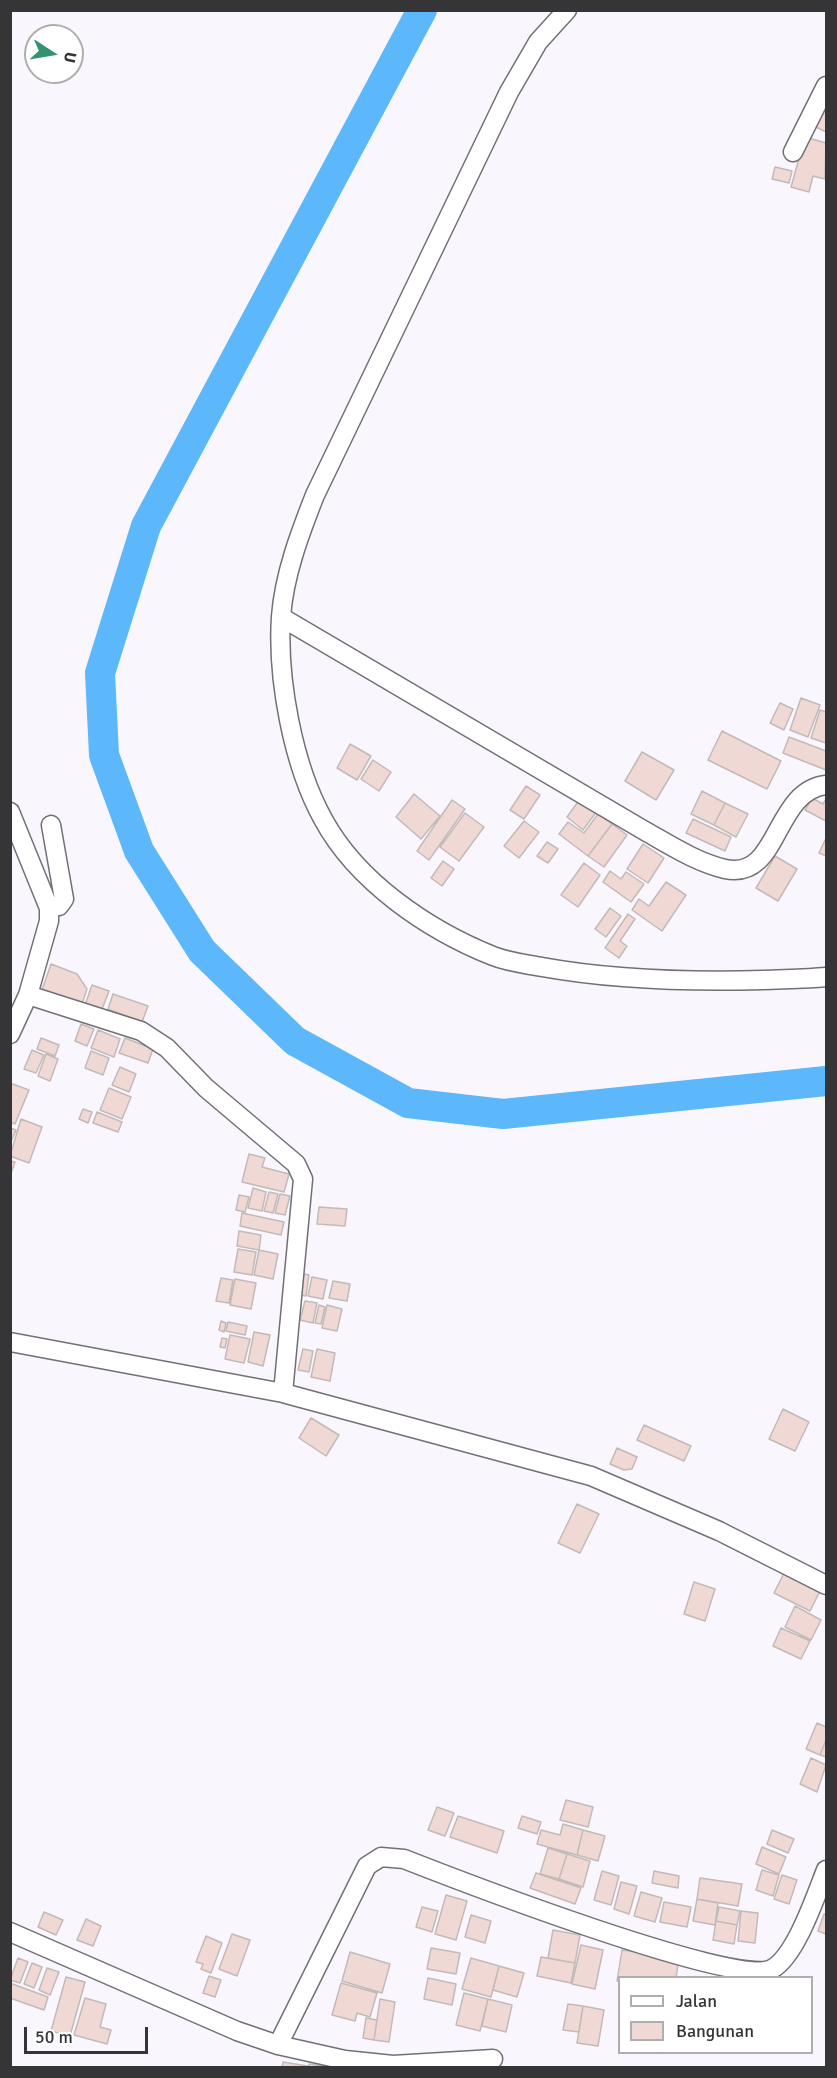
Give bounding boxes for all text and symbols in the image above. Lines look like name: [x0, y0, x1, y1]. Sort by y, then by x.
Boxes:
north arrow: [24, 24, 84, 84]
text: U: [59, 50, 81, 65]
legend: [618, 1976, 813, 2054]
text: Jalan: [676, 1990, 717, 2012]
scale bar: [27, 2015, 152, 2053]
text: Bangunan: [676, 2020, 754, 2042]
text: 50 m: [35, 2026, 73, 2048]

